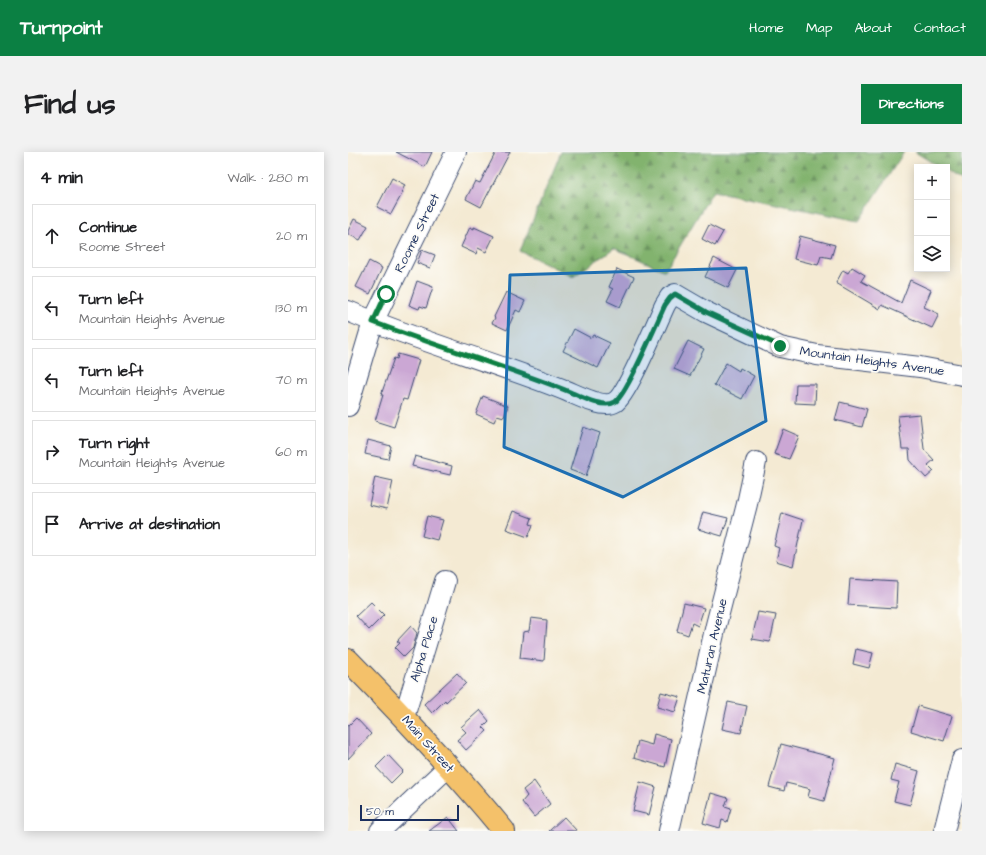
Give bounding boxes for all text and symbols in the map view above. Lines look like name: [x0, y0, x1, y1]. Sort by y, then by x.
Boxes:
text: Turnpoint: [20, 15, 103, 42]
text: Home: [749, 18, 784, 38]
text: Map: [806, 18, 832, 38]
text: About: [854, 18, 892, 38]
text: Contact: [914, 18, 966, 38]
button: Directions: [861, 84, 962, 124]
text: Find us: [24, 85, 115, 124]
map controls: [914, 164, 950, 272]
button: +: [914, 164, 950, 200]
text: 4 min: [40, 166, 83, 190]
text: Walk · 280 m: [227, 169, 308, 187]
street label: Roome Street: [390, 190, 444, 276]
button: −: [914, 200, 950, 236]
text: Continue: [79, 217, 137, 238]
icon: ahead: [41, 225, 63, 247]
text: 20 m: [276, 227, 307, 245]
button: layers: [914, 236, 950, 272]
text: Roome Street: [79, 238, 165, 256]
route start: [377, 285, 395, 303]
text: Turn left: [79, 289, 143, 310]
icon: left: [41, 297, 63, 319]
text: 130 m: [275, 299, 307, 317]
text: Mountain Heights Avenue: [79, 310, 225, 328]
route end: [771, 337, 789, 355]
street label: Mountain Heights Avenue: [798, 342, 946, 381]
text: Turn left: [79, 361, 143, 382]
icon: left: [41, 369, 63, 391]
text: 70 m: [275, 371, 307, 389]
text: Mountain Heights Avenue: [79, 382, 225, 400]
text: Turn right: [79, 433, 150, 454]
icon: right: [41, 441, 63, 463]
text: 60 m: [275, 443, 307, 461]
text: Mountain Heights Avenue: [79, 454, 225, 472]
icon: arrive: [41, 513, 63, 535]
text: Arrive at destination: [79, 514, 220, 535]
street label: Maturan Avenue: [692, 597, 732, 695]
street label: Alpha Place: [405, 614, 443, 684]
street label: Main Street: [398, 712, 459, 777]
scale bar: [360, 803, 459, 822]
text: 50 m: [366, 804, 394, 819]

